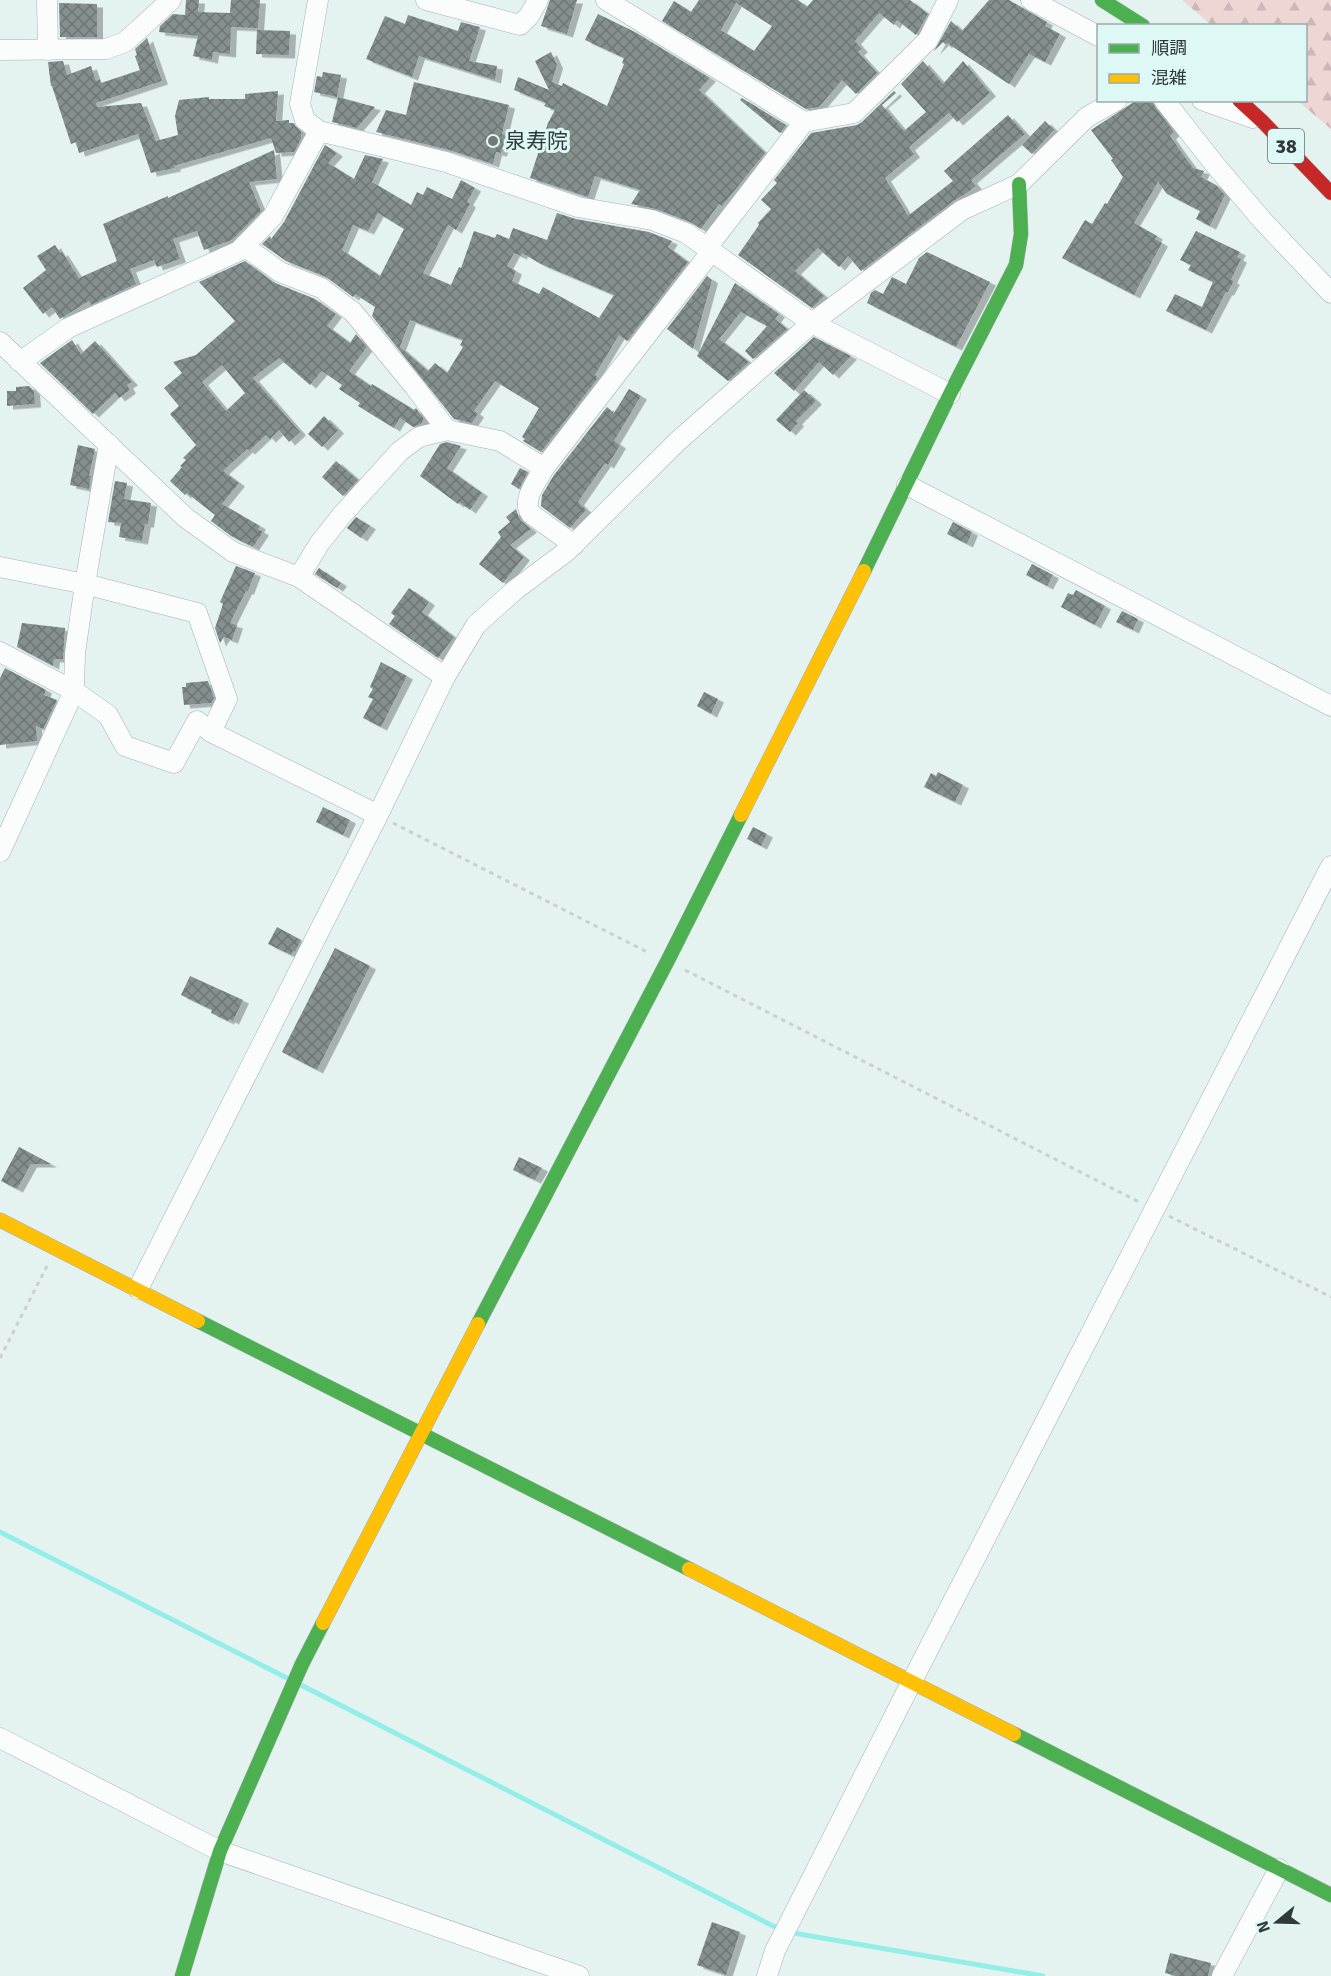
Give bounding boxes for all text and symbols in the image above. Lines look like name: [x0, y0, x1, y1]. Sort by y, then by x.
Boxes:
legend: [1097, 24, 1307, 102]
text: 順調: [1151, 37, 1187, 59]
text: 混雑: [1151, 67, 1187, 89]
place label: 泉寿院: [505, 128, 568, 154]
road number: 38: [1268, 129, 1304, 163]
marker: 泉寿院: [486, 134, 500, 148]
north arrow: [1247, 1892, 1307, 1952]
text: N: [1252, 1918, 1275, 1935]

